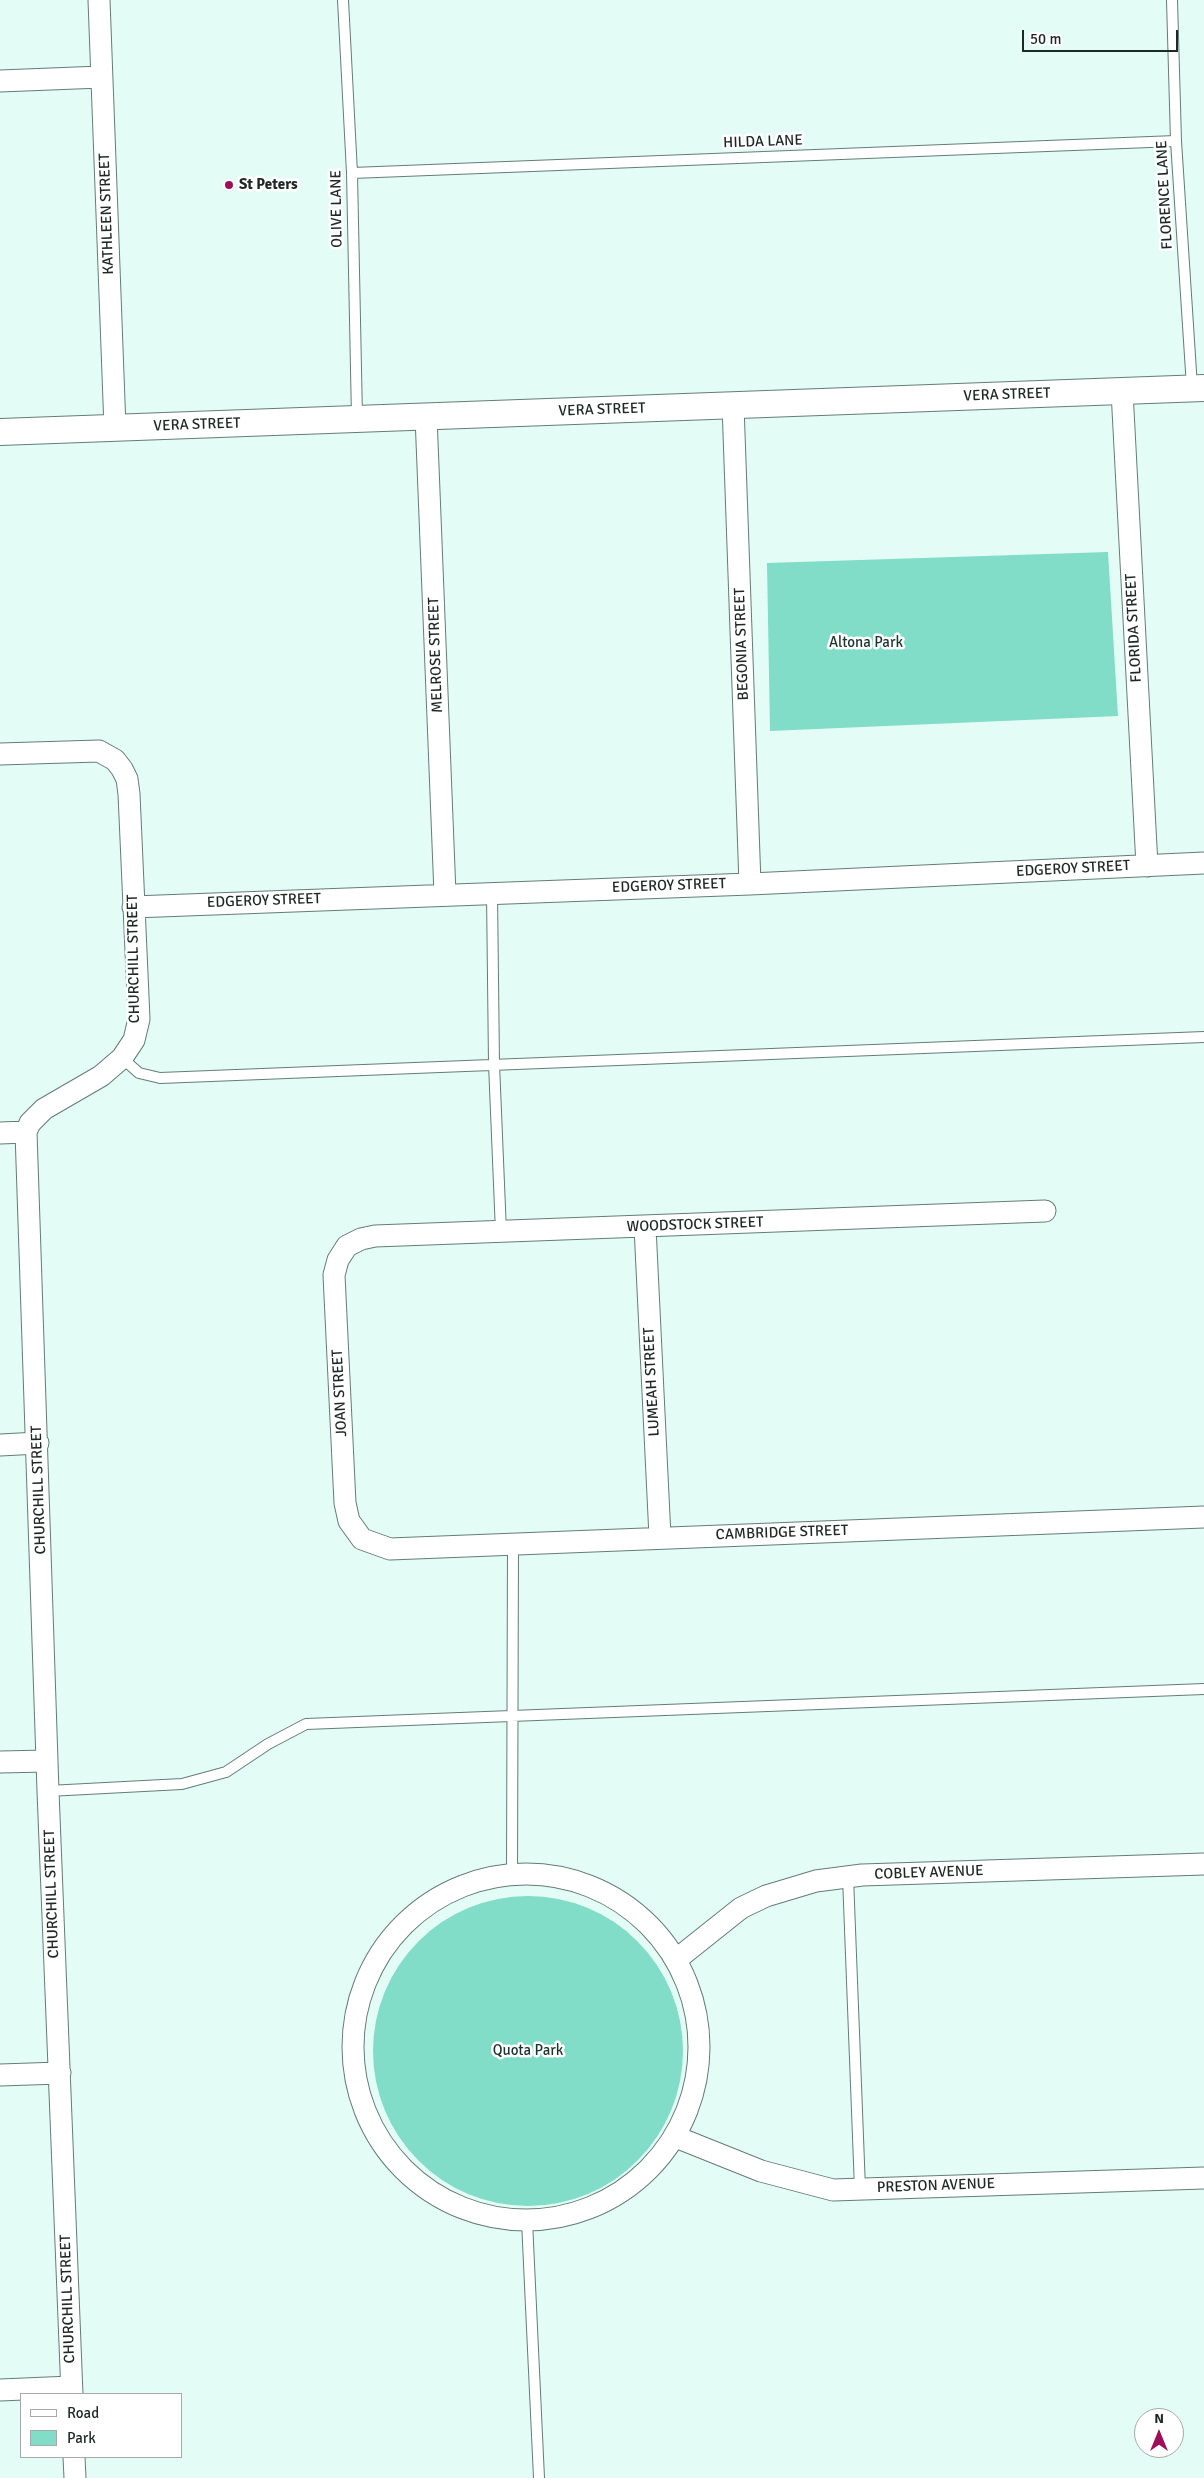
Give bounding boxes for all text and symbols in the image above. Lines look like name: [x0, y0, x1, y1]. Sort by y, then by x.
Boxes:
scale bar: [1024, 20, 1180, 52]
text: 50 m: [1030, 30, 1061, 48]
street label: HILDA LANE: [723, 132, 803, 152]
street label: FLORENCE LANE: [1153, 140, 1177, 250]
street label: KATHLEEN STREET: [96, 153, 118, 275]
street label: OLIVE LANE: [327, 170, 347, 248]
place label: St Peters: [239, 176, 298, 194]
marker: St Peters: [223, 179, 235, 191]
street label: VERA STREET: [963, 384, 1051, 406]
street label: VERA STREET: [558, 399, 646, 421]
street label: VERA STREET: [153, 414, 241, 436]
street label: FLORIDA STREET: [1122, 573, 1146, 683]
street label: BEGONIA STREET: [731, 587, 753, 701]
street label: MELROSE STREET: [425, 597, 447, 713]
park label: Altona Park: [829, 634, 903, 652]
street label: EDGEROY STREET: [1015, 857, 1131, 881]
street label: EDGEROY STREET: [612, 875, 726, 897]
street label: EDGEROY STREET: [207, 890, 321, 912]
street label: CHURCHILL STREET: [124, 894, 144, 1024]
street label: WOODSTOCK STREET: [626, 1214, 764, 1236]
street label: LUMEAH STREET: [640, 1327, 664, 1437]
street label: JOAN STREET: [329, 1349, 351, 1437]
street label: CHURCHILL STREET: [28, 1425, 50, 1555]
street label: CAMBRIDGE STREET: [715, 1522, 849, 1544]
street label: CHURCHILL STREET: [41, 1829, 63, 1959]
street label: COBLEY AVENUE: [874, 1862, 984, 1884]
park label: Quota Park: [493, 2042, 563, 2060]
street label: PRESTON AVENUE: [876, 2175, 996, 2197]
street label: CHURCHILL STREET: [57, 2234, 79, 2364]
legend: [20, 2393, 182, 2458]
text: Road: [67, 2404, 99, 2422]
north arrow: [1134, 2408, 1184, 2458]
text: N: [1154, 2410, 1164, 2427]
text: Park: [67, 2429, 96, 2447]

